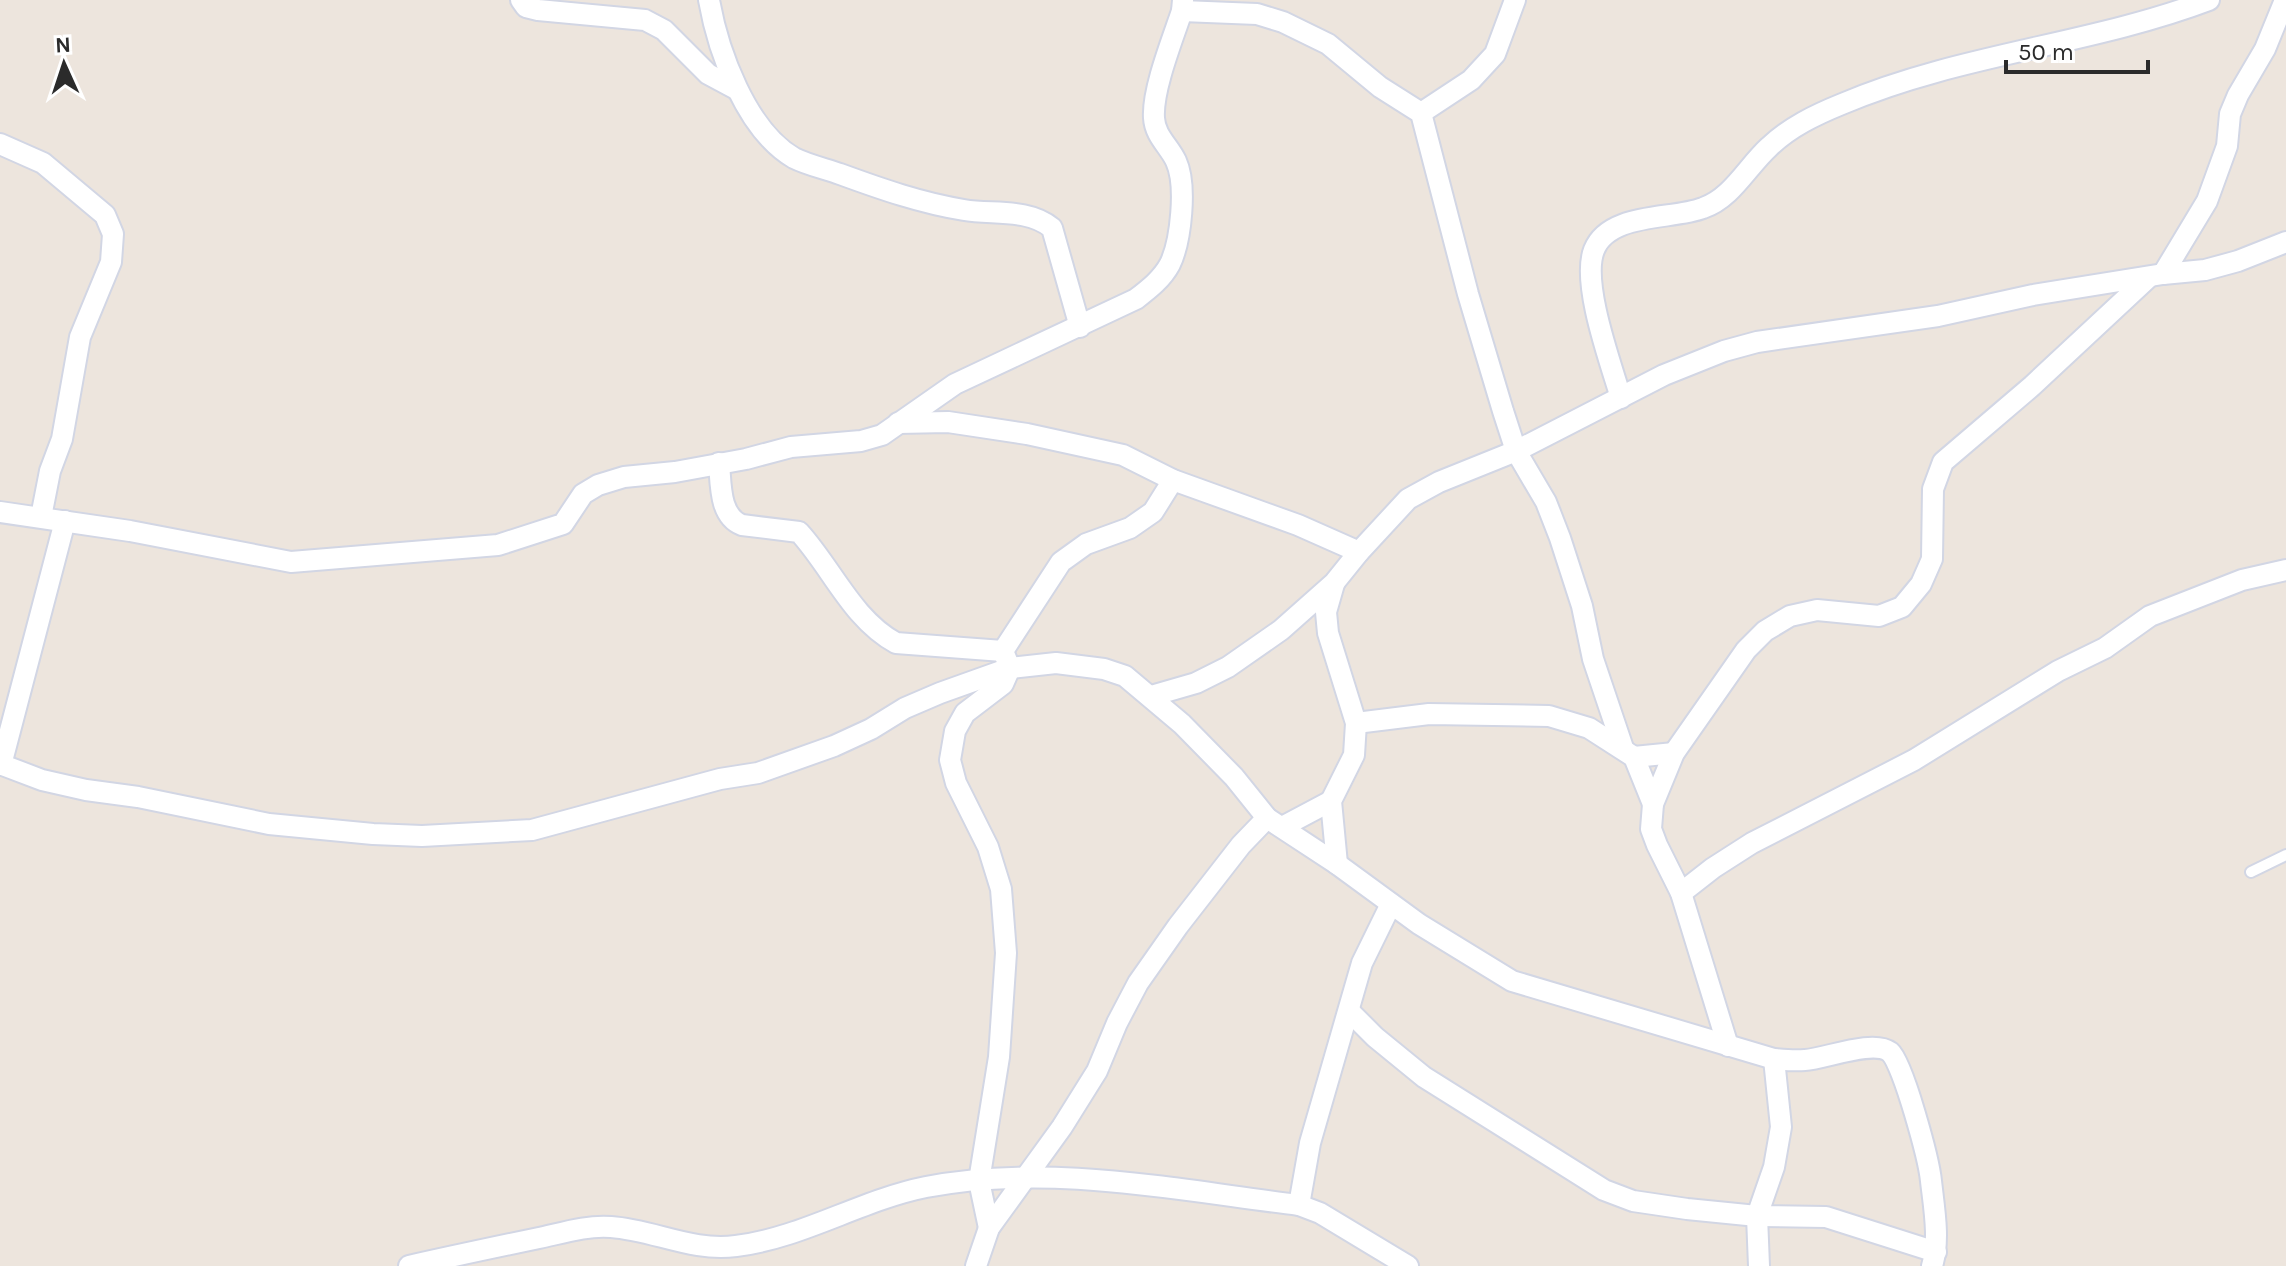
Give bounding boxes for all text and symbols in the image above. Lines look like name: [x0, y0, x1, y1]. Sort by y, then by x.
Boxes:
north arrow: [24, 24, 104, 104]
scale bar: [2006, 24, 2148, 74]
text: N: [54, 32, 72, 58]
text: 50 m: [2018, 38, 2074, 66]

